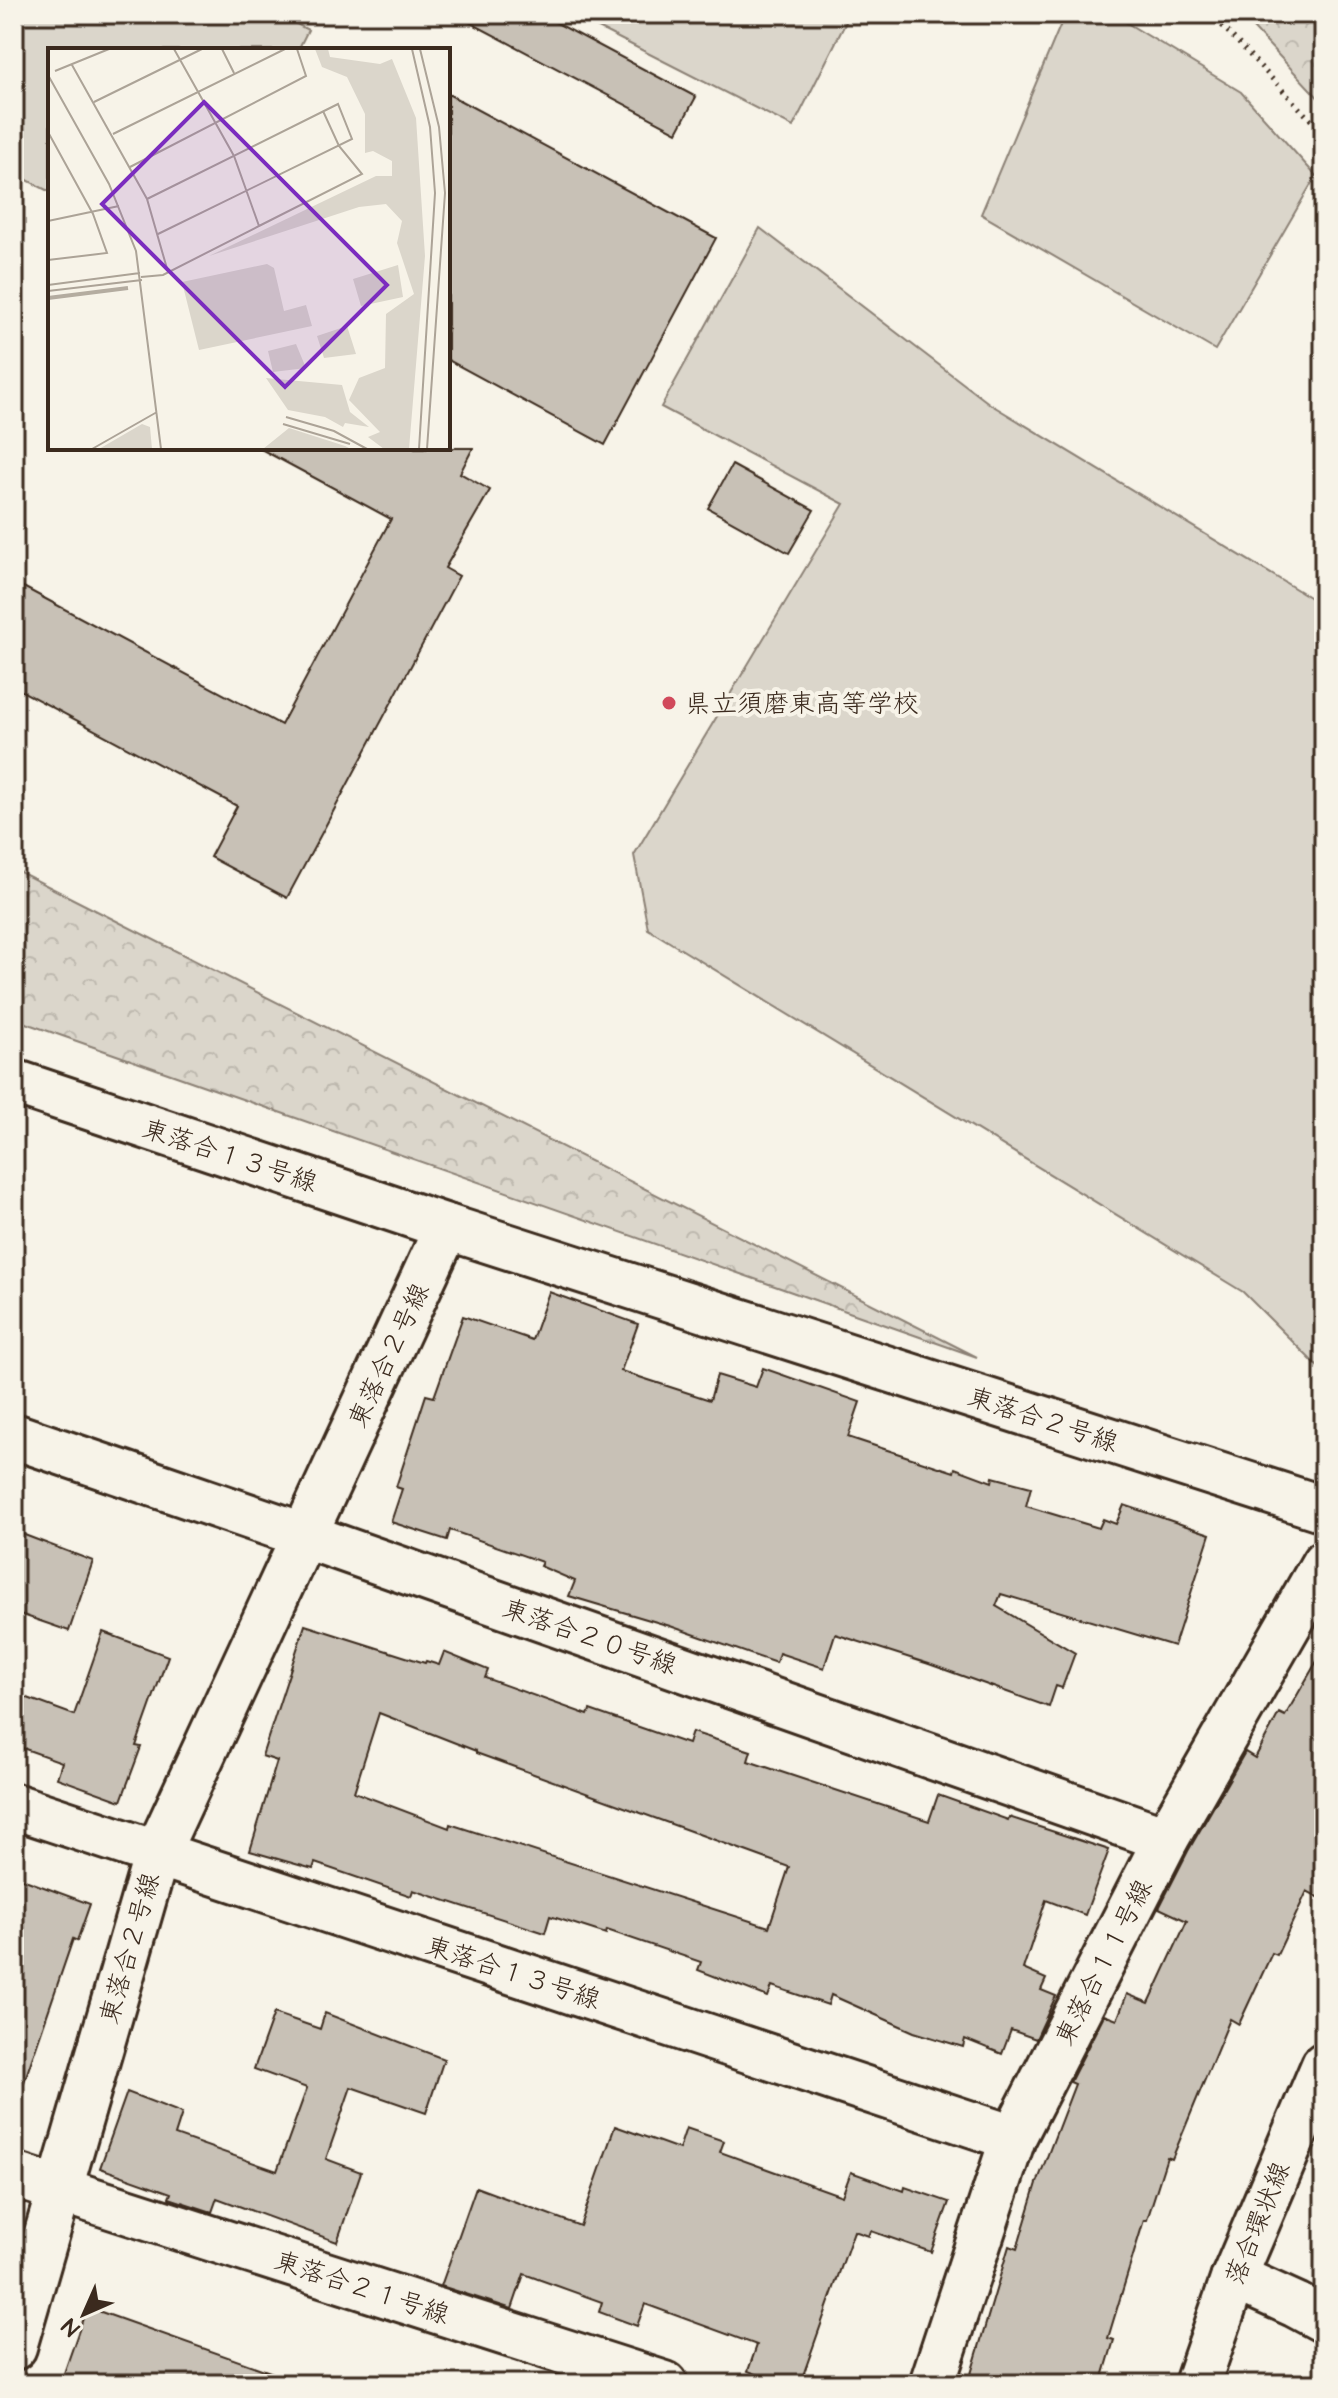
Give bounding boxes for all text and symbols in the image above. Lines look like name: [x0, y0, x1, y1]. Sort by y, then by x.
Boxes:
inset map: [48, 48, 450, 450]
place label: 県立須磨東高等学校: [685, 686, 919, 722]
marker: 県立須磨東高等学校: [660, 694, 678, 712]
street label: 東落合１３号線: [138, 1111, 322, 1201]
street label: 東落合２号線: [340, 1277, 438, 1434]
street label: 東落合２号線: [963, 1379, 1122, 1461]
street label: 東落合２０号線: [498, 1590, 682, 1684]
street label: 東落合２号線: [91, 1868, 169, 2028]
street label: 東落合１１号線: [1047, 1873, 1161, 2052]
street label: 東落合１３号線: [421, 1928, 605, 2018]
street label: 落合環状線: [1217, 2156, 1299, 2290]
street label: 東落合２１号線: [270, 2243, 454, 2333]
north arrow: [44, 2274, 124, 2354]
text: N: [55, 2311, 87, 2343]

